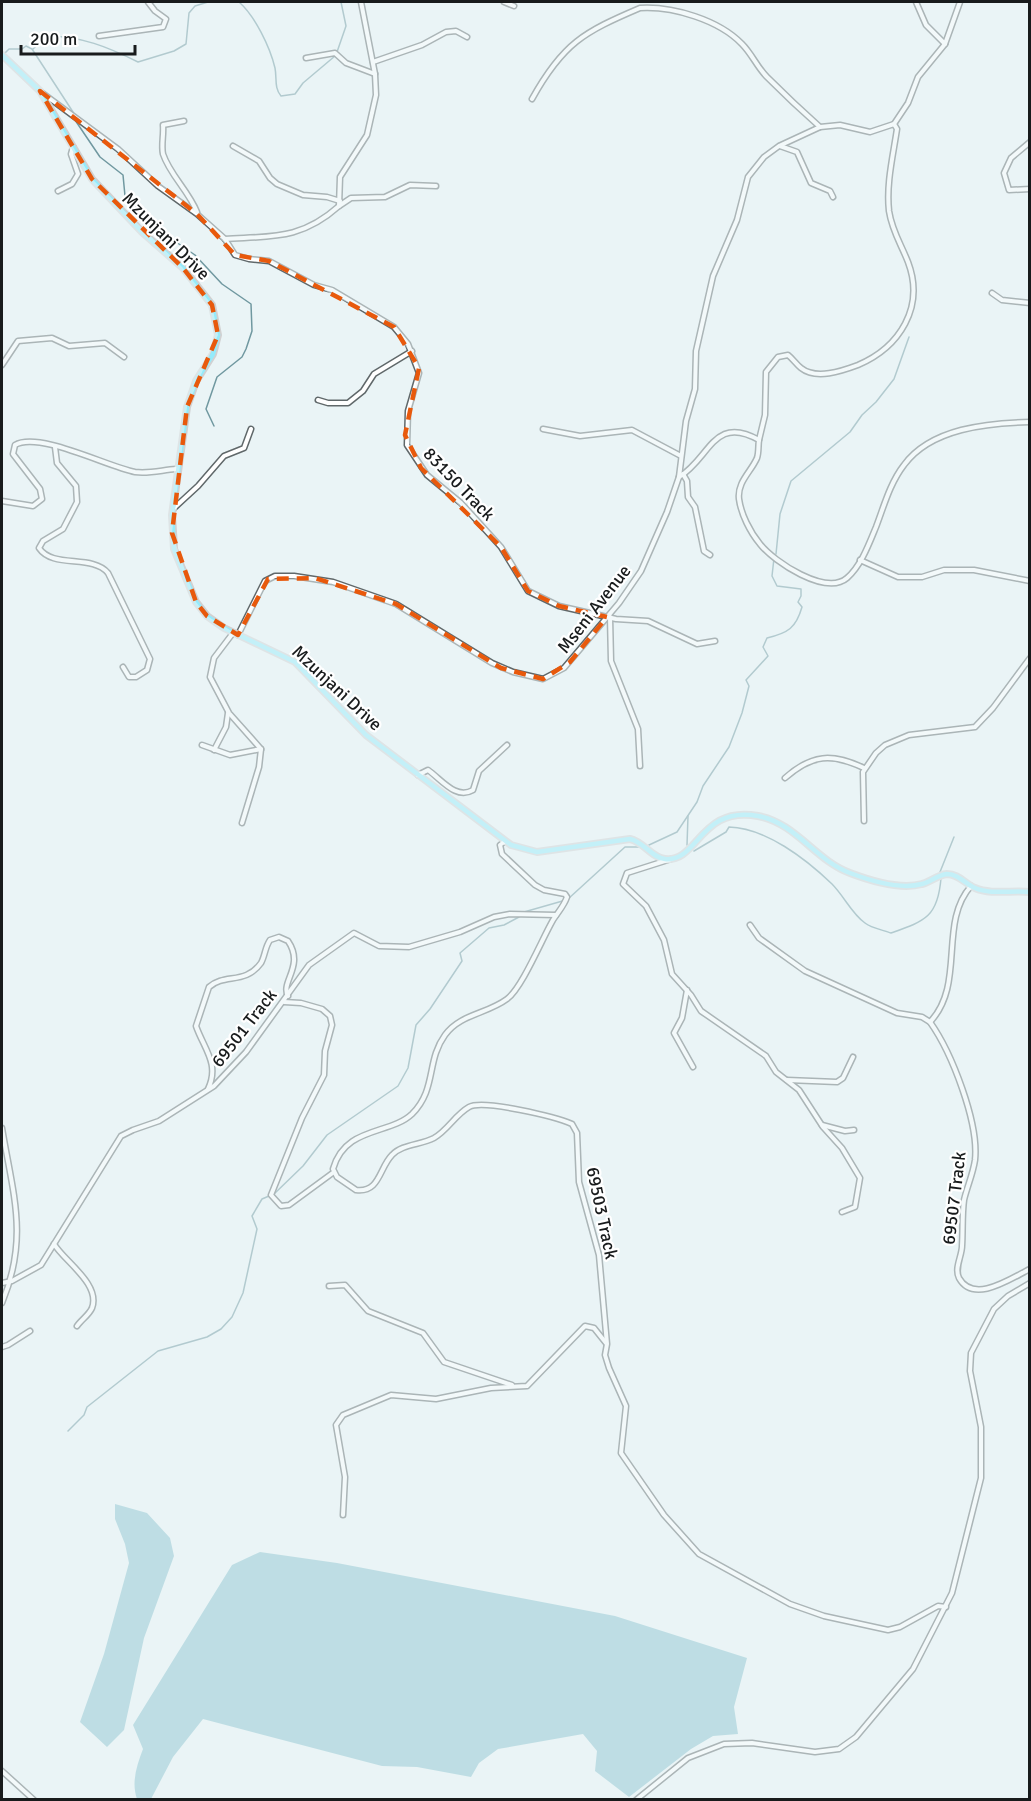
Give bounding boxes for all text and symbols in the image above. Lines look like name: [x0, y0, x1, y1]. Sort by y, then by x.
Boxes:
scale bar: [21, 18, 135, 56]
text: 200 m: [30, 28, 77, 50]
street label: Mzunjani Drive: [117, 187, 215, 285]
street label: 83150 Track: [419, 443, 499, 525]
street label: Mseni Avenue: [553, 560, 635, 658]
street label: Mzunjani Drive: [287, 641, 387, 735]
street label: 69501 Track: [207, 984, 281, 1072]
street label: 69507 Track: [937, 1150, 971, 1246]
street label: 69503 Track: [582, 1165, 622, 1261]

